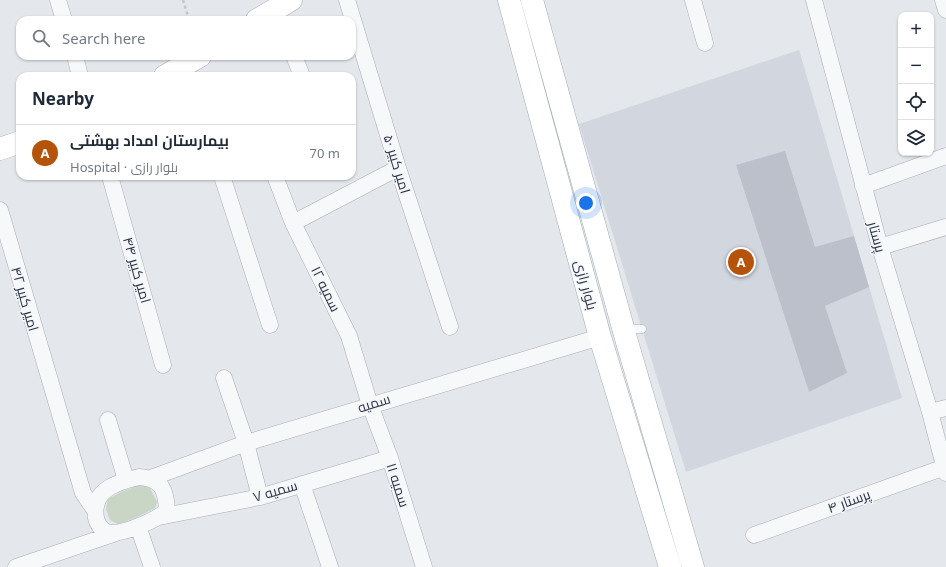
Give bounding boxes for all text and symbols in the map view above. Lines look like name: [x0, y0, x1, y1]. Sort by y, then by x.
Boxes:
map controls: [898, 12, 934, 156]
button: +: [898, 12, 934, 48]
search box: [16, 16, 356, 60]
icon: search: [30, 27, 52, 49]
text: Search here: [62, 28, 145, 48]
button: −: [898, 48, 934, 84]
button: locate: [898, 84, 934, 120]
text: Nearby: [32, 87, 94, 110]
button: layers: [898, 120, 934, 156]
text: بیمارستان امداد بهشتی: [70, 130, 229, 150]
street label: امیر کبیر ۵۰: [380, 132, 415, 196]
text: A: [41, 144, 50, 162]
text: 70 m: [310, 144, 340, 162]
text: Hospital · بلوار رازی: [70, 158, 178, 176]
your location: [576, 193, 596, 213]
street label: پرستار: [863, 218, 891, 255]
street label: امیر کبیر ۴۴: [119, 234, 156, 305]
pin: A: [728, 247, 754, 277]
street label: بلوار رازی: [571, 258, 602, 312]
street label: سمیه ۱۲: [307, 263, 346, 315]
street label: امیر کبیر ۴۲: [7, 264, 44, 333]
street label: سمیه: [355, 389, 393, 416]
street label: سمیه ۱۱: [382, 460, 415, 509]
street label: سمیه ۷: [250, 475, 299, 506]
street label: پرستار ۴: [825, 484, 874, 518]

